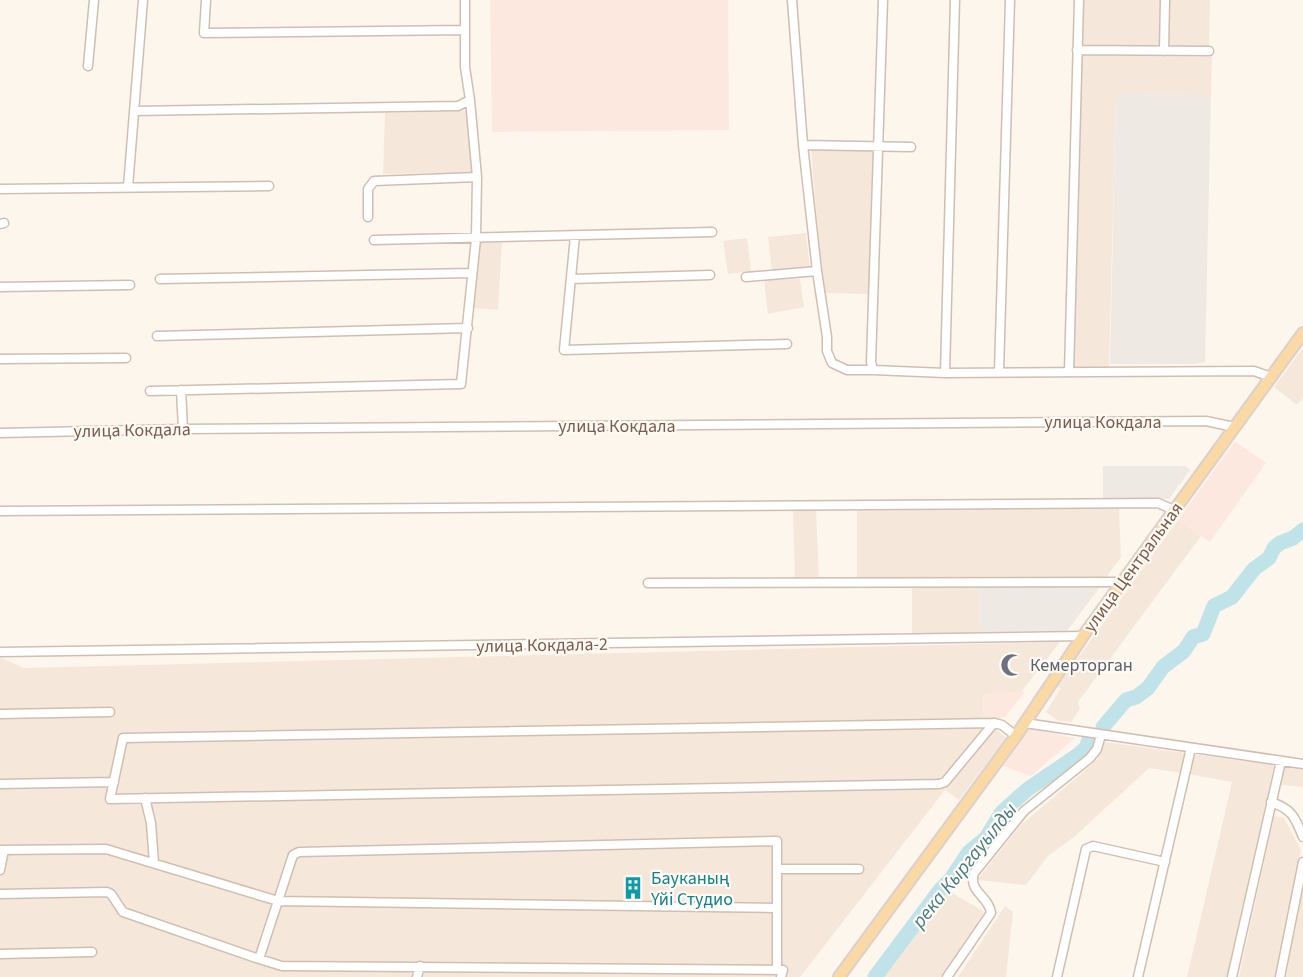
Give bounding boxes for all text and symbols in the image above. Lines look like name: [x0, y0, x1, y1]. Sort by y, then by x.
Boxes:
street label: улица Кокдала: [1044, 410, 1162, 435]
street label: улица Кокдала: [558, 414, 676, 439]
street label: улица Кокдала: [73, 417, 191, 444]
street label: улица Центральная: [1078, 497, 1189, 638]
street label: улица Кокдала-2: [476, 632, 608, 659]
mosque icon: Кемерторган: [999, 652, 1025, 678]
place label: Кемерторган: [1030, 653, 1133, 678]
water label: река Кыргауылды: [905, 797, 1024, 935]
place label: Бауканың Үйі Студио: [650, 866, 733, 912]
building icon: Бауканың Үйі Студио: [620, 875, 646, 901]

